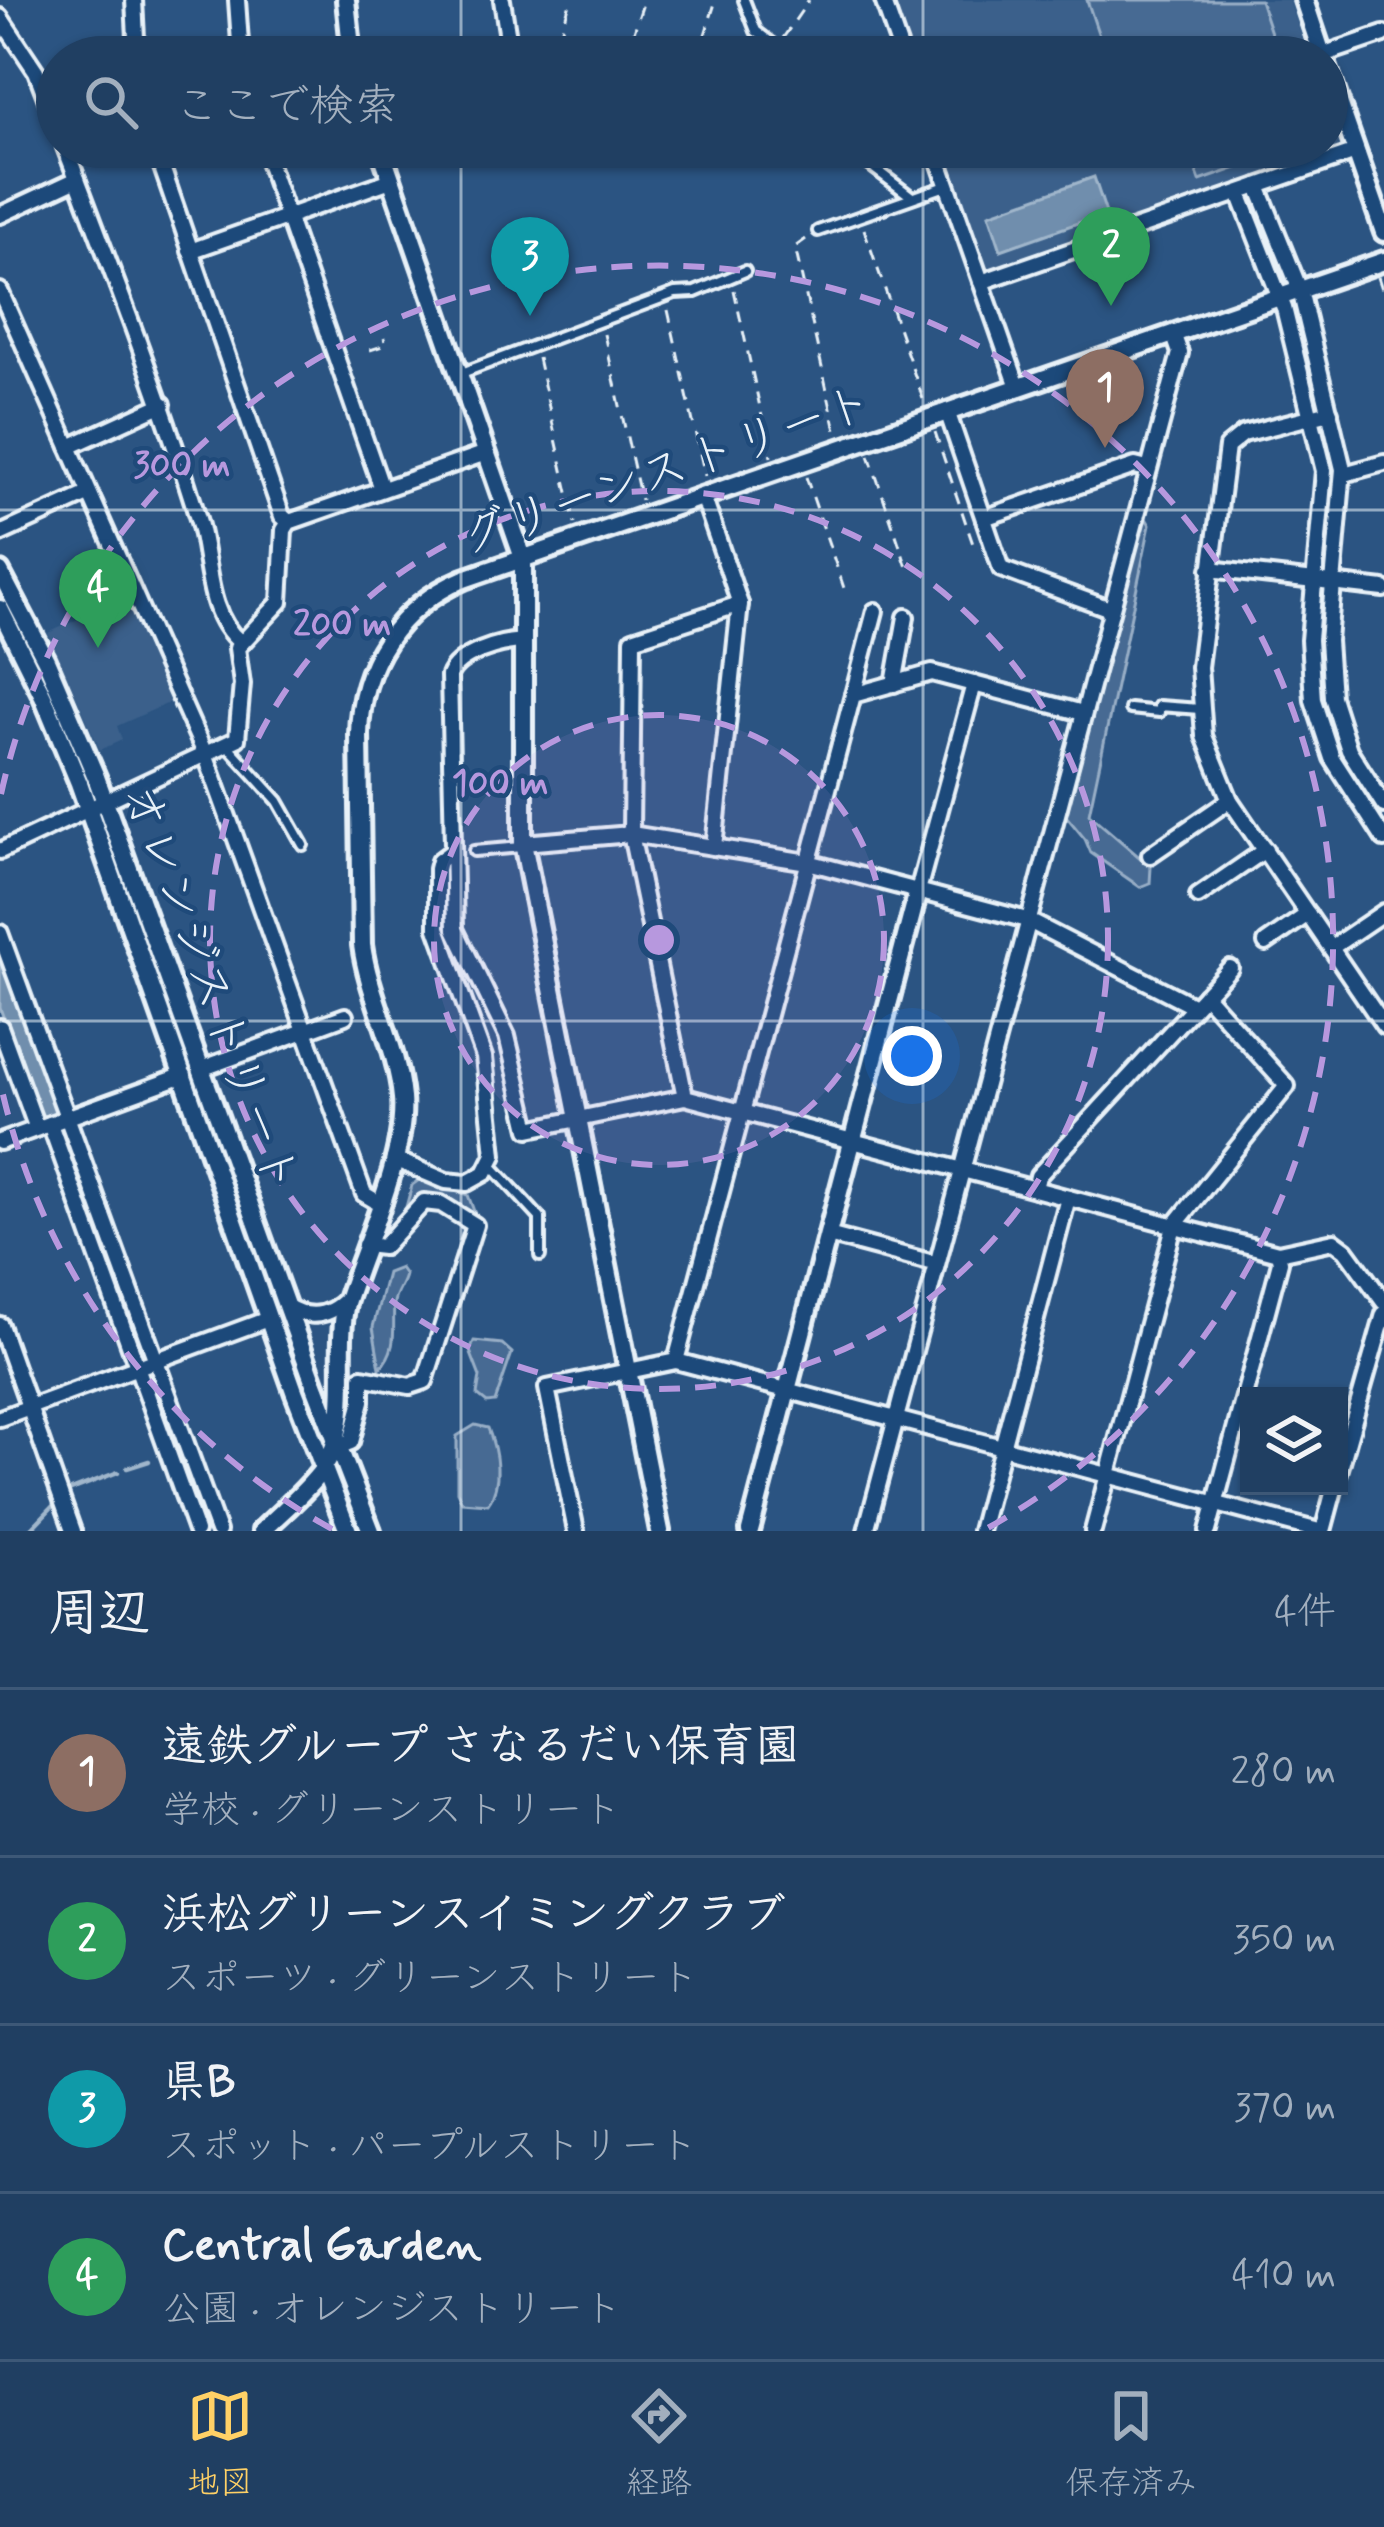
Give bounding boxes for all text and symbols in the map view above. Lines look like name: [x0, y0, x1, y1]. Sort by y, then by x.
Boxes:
search box: [36, 36, 1348, 168]
icon: search: [78, 69, 144, 135]
text: ここで検索: [174, 78, 399, 137]
pin: 2: [1072, 207, 1150, 306]
pin: 3: [491, 217, 569, 316]
pin: 1: [1066, 349, 1144, 448]
street label: グリーンストリート: [452, 371, 882, 572]
text: 300 m: [134, 443, 230, 490]
pin: 4: [59, 549, 137, 648]
text: 200 m: [293, 602, 391, 649]
text: 100 m: [452, 761, 548, 808]
street label: オレンジストリート: [106, 774, 314, 1203]
centre of rings: [638, 919, 680, 961]
your location: [882, 1026, 942, 1086]
map controls: [1240, 1387, 1348, 1495]
button: layers: [1240, 1387, 1348, 1495]
text: 周辺: [48, 1582, 150, 1648]
text: 4件: [1274, 1588, 1336, 1639]
text: 遠鉄グループ さなるだい保育園: [162, 1718, 800, 1777]
text: 1: [78, 1747, 96, 1798]
text: 280 m: [1231, 1747, 1336, 1798]
text: 学校 · グリーンストリート: [162, 1786, 622, 1837]
text: 浜松グリーンスイミングクラブ: [162, 1886, 786, 1945]
text: 2: [77, 1915, 97, 1966]
text: 350 m: [1233, 1915, 1336, 1966]
text: スポーツ · グリーンストリート: [162, 1954, 699, 2005]
text: 県B: [162, 2054, 236, 2113]
text: 3: [78, 2083, 96, 2134]
text: 370 m: [1234, 2083, 1336, 2134]
text: スポット · パープルストリート: [162, 2122, 698, 2173]
text: Central Garden: [162, 2217, 481, 2276]
text: 4: [76, 2251, 98, 2302]
text: 410 m: [1232, 2251, 1336, 2302]
text: 公園 · オレンジストリート: [162, 2285, 623, 2336]
tab: 地図: [187, 2383, 253, 2506]
tab: 経路: [626, 2383, 692, 2506]
tab: 保存済み: [1065, 2383, 1197, 2506]

